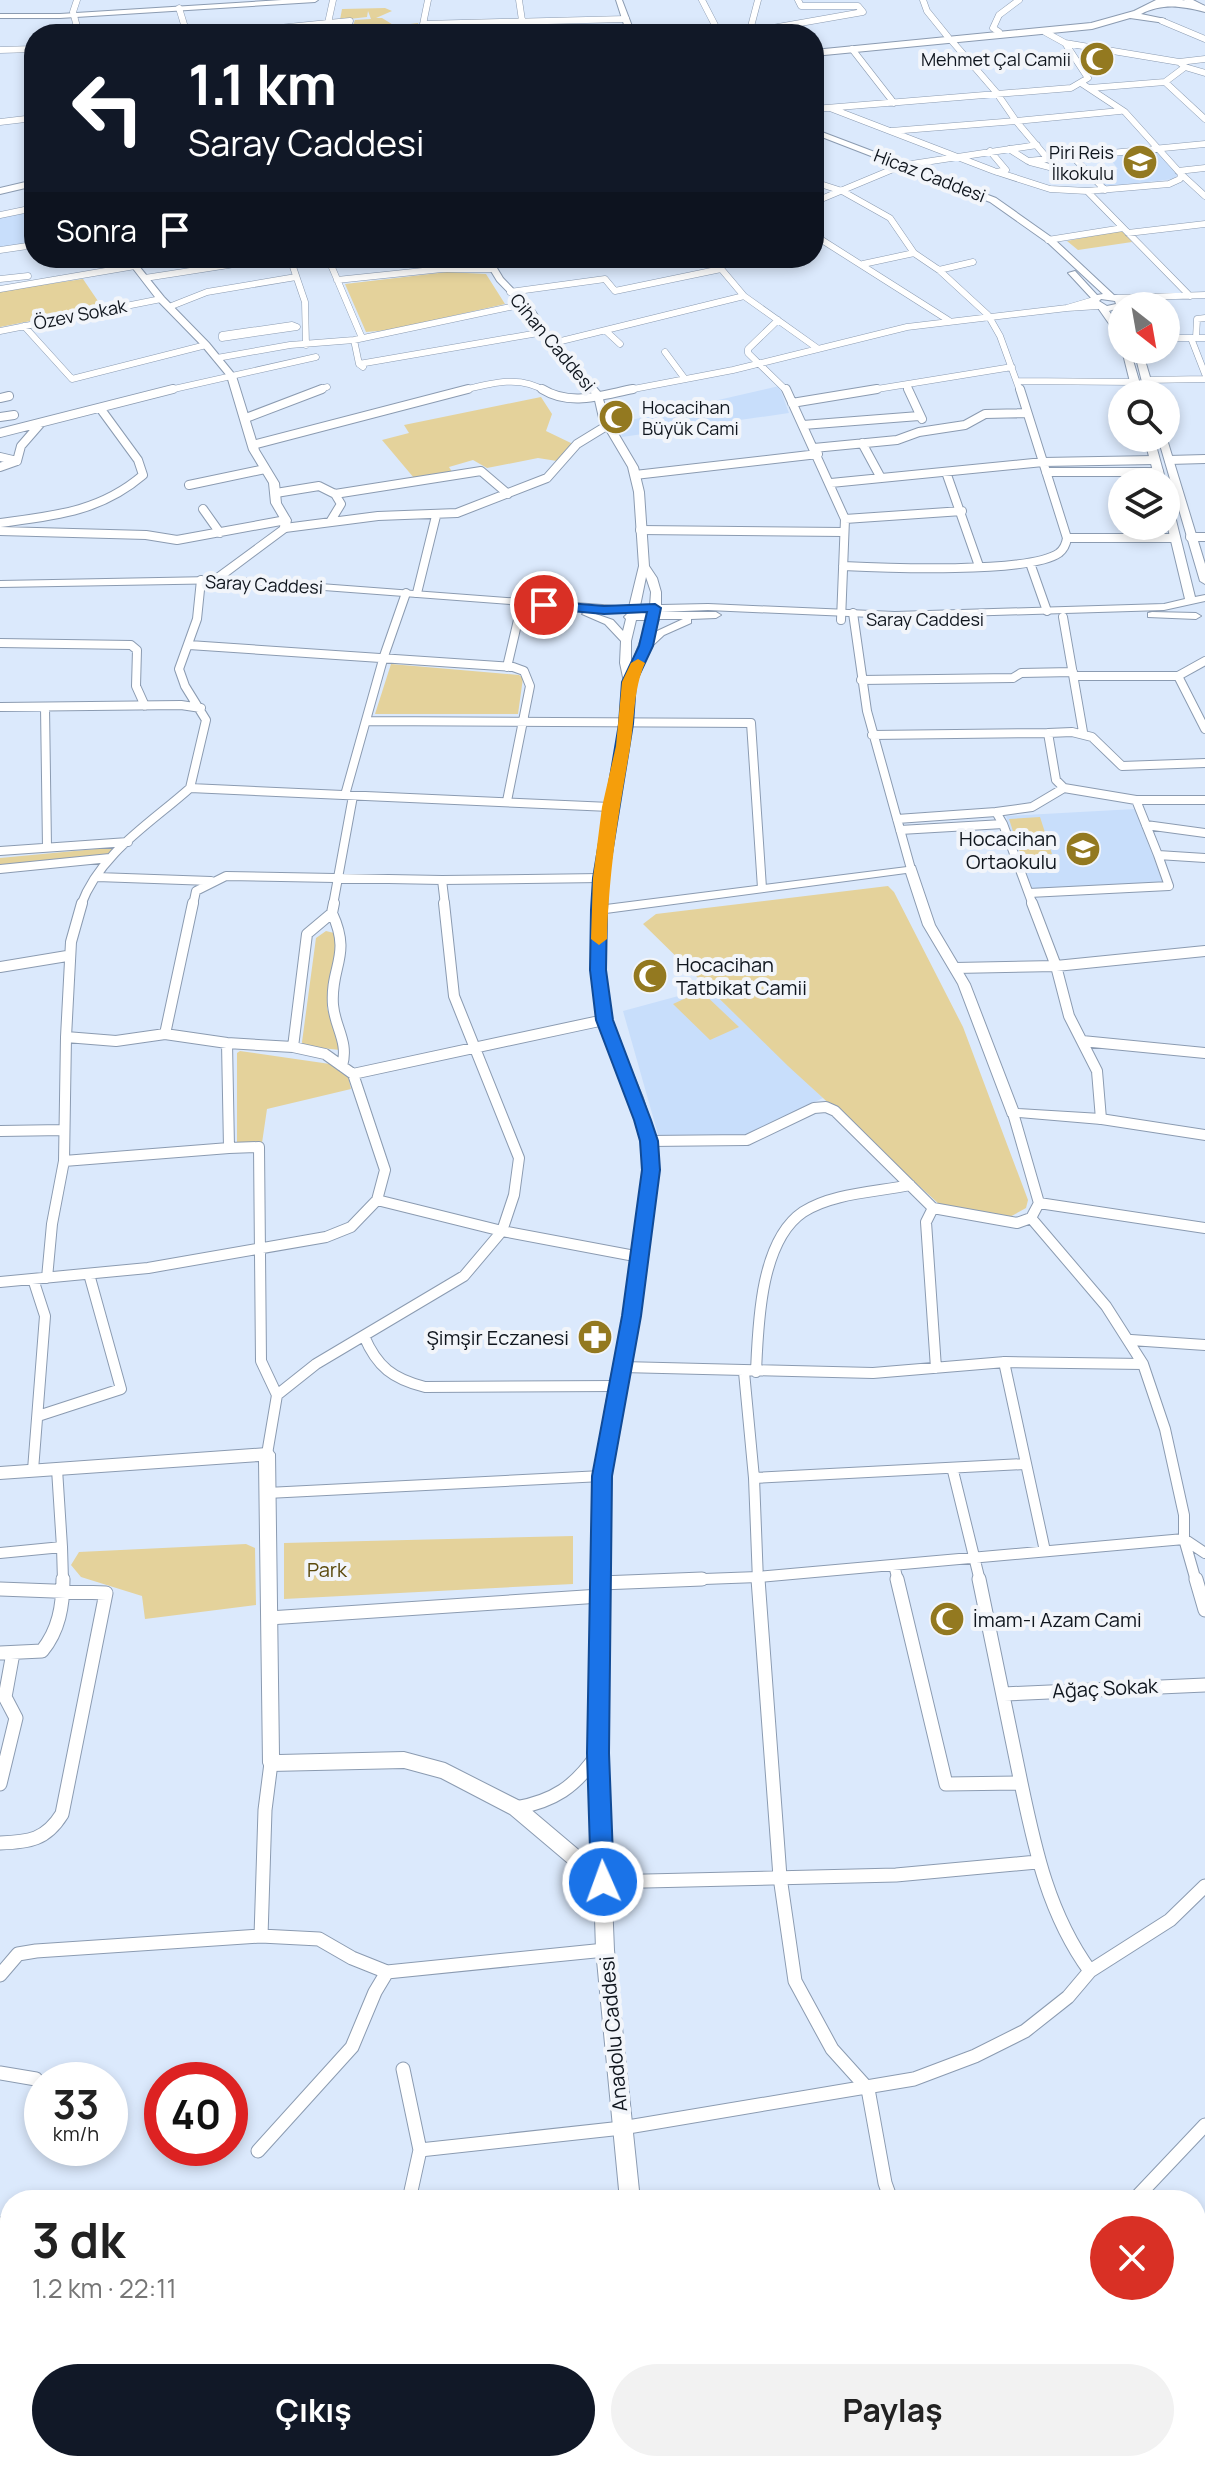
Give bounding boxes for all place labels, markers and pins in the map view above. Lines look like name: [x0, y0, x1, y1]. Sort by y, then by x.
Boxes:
mosque icon: Mehmet Çal Camii: [1078, 40, 1116, 78]
place label: Mehmet Çal Camii: [921, 47, 1071, 71]
place label: Piri Reis İlkokulu: [1049, 140, 1114, 185]
school or university icon: Piri Reis İlkokulu: [1121, 143, 1159, 181]
place label: Hocacihan Büyük Cami: [642, 395, 739, 440]
mosque icon: Hocacihan Büyük Cami: [597, 398, 635, 436]
pin: [510, 571, 578, 639]
place label: Hocacihan Ortaokulu: [959, 825, 1057, 875]
school or university icon: Hocacihan Ortaokulu: [1064, 830, 1102, 868]
place label: Hocacihan Tatbikat Camii: [676, 951, 807, 1001]
mosque icon: Hocacihan Tatbikat Camii: [631, 957, 669, 995]
pharmacy icon: Şimşir Eczanesi: [576, 1318, 614, 1356]
place label: Şimşir Eczanesi: [426, 1324, 569, 1351]
mosque icon: İmam-ı Azam Cami: [928, 1600, 966, 1638]
place label: İmam-ı Azam Cami: [973, 1606, 1142, 1633]

